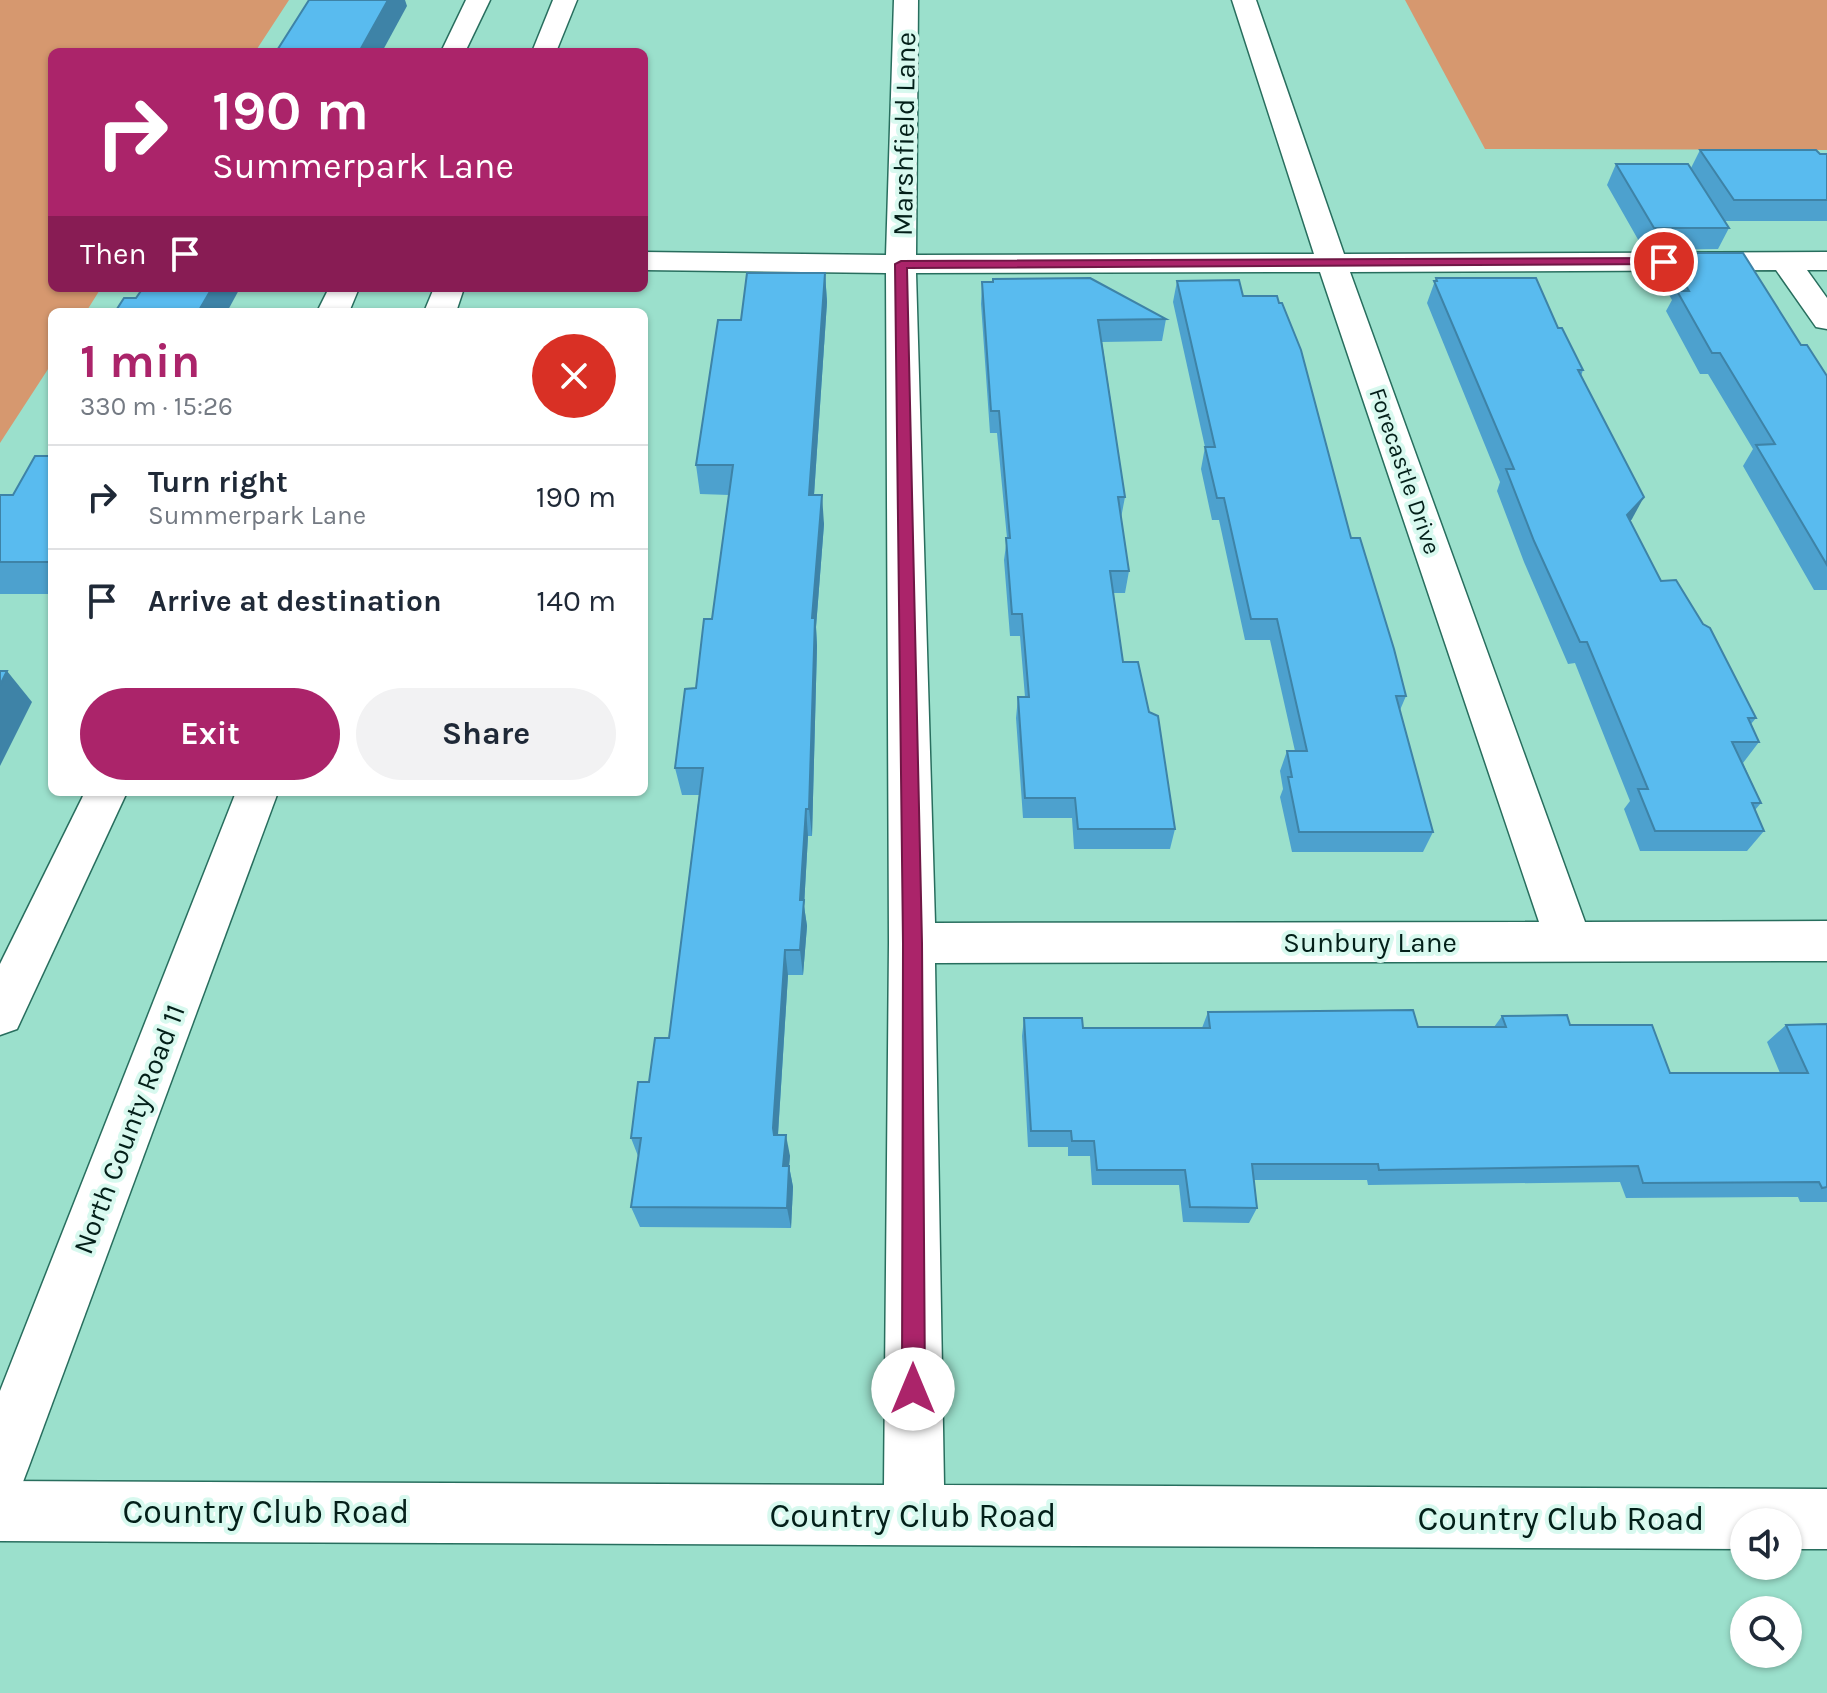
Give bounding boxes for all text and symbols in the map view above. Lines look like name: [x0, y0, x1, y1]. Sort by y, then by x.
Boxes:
street label: Marshfield Lane: [886, 32, 922, 236]
text: 190 m: [212, 78, 369, 143]
icon: right: [80, 80, 184, 184]
text: Summerpark Lane: [212, 145, 514, 187]
pin: [1630, 228, 1698, 296]
icon: arrive: [163, 232, 207, 276]
text: Then: [80, 236, 147, 272]
icon: arrive: [1642, 240, 1686, 284]
text: 1 min: [80, 333, 200, 389]
button: close: [532, 334, 616, 418]
street label: Forecastle Drive: [1363, 384, 1447, 558]
text: 330 m · 15:26: [80, 391, 233, 422]
text: Turn right: [148, 464, 288, 500]
icon: right: [80, 475, 124, 519]
text: 190 m: [536, 479, 616, 515]
text: Summerpark Lane: [148, 500, 366, 531]
icon: arrive: [80, 579, 124, 623]
text: Arrive at destination: [148, 583, 442, 619]
text: 140 m: [536, 583, 616, 619]
button: Exit: [80, 688, 340, 780]
button: Share: [356, 688, 616, 780]
street label: Sunbury Lane: [1283, 926, 1457, 959]
street label: North County Road 11: [66, 999, 192, 1259]
position arrow: [871, 1347, 955, 1431]
street label: Country Club Road: [123, 1492, 409, 1532]
street label: Country Club Road: [770, 1496, 1056, 1536]
street label: Country Club Road: [1418, 1499, 1704, 1539]
map controls: [1730, 1508, 1802, 1668]
button: sound: [1730, 1508, 1802, 1580]
button: search: [1730, 1596, 1802, 1668]

